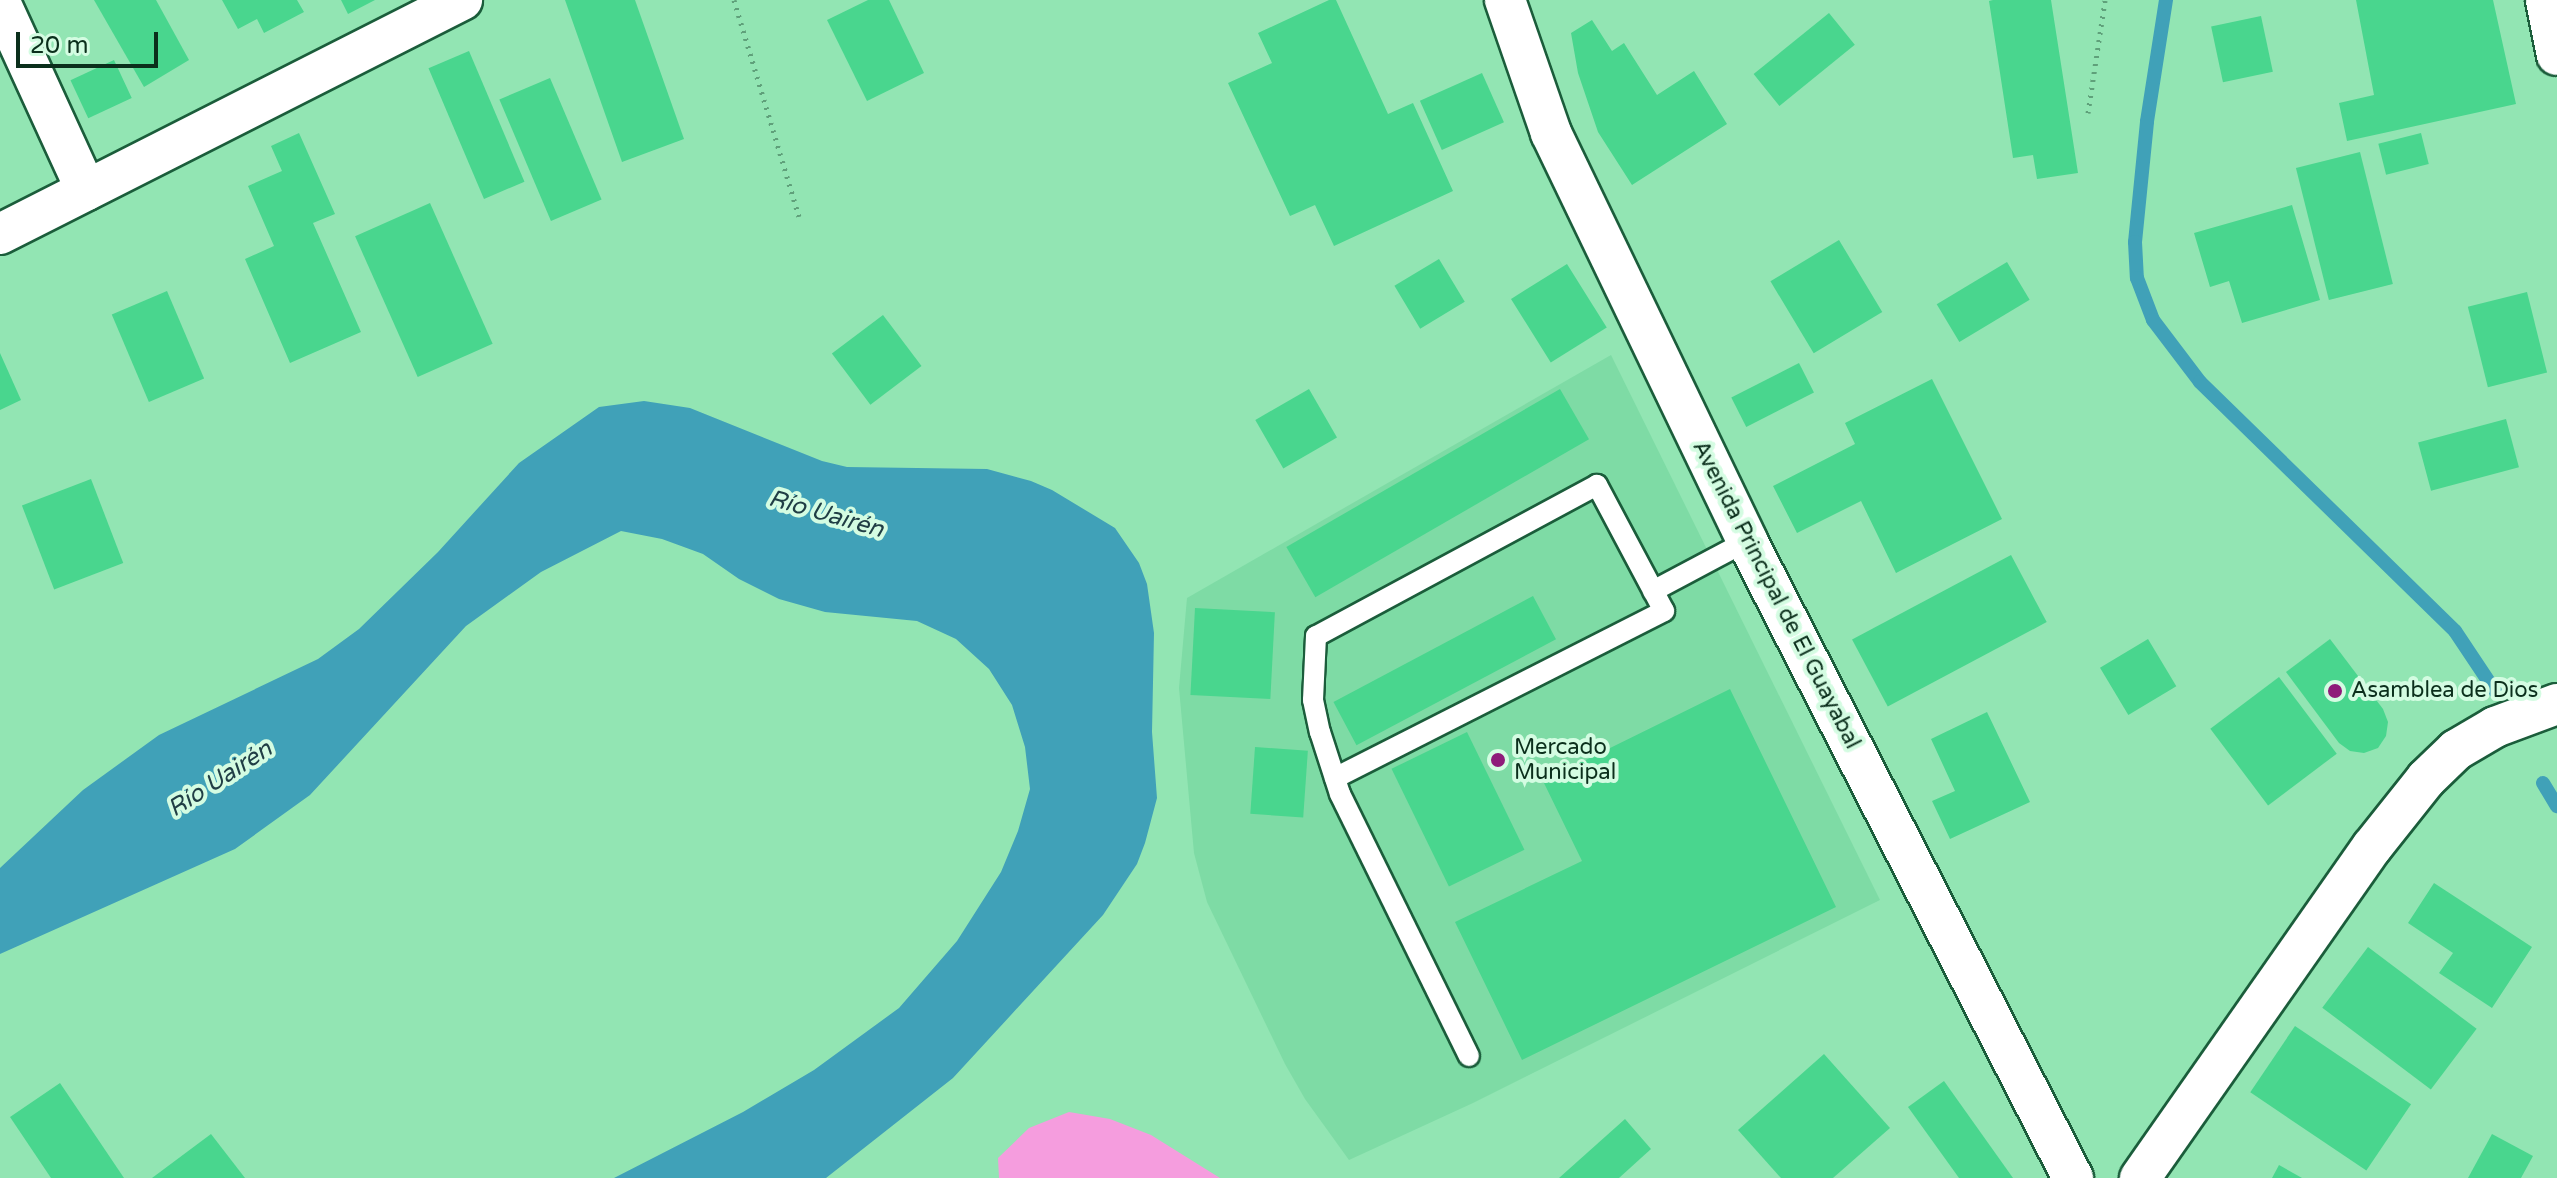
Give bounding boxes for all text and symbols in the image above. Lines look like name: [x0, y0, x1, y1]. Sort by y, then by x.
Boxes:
scale bar: [20, 16, 162, 66]
text: 20 m: [30, 31, 88, 60]
street label: Avenida Principal de El Guayabal: [1687, 437, 1865, 753]
water label: Río Uairén: [765, 484, 887, 544]
place label: Asamblea de Dios: [2351, 678, 2538, 704]
marker: Asamblea de Dios: [2326, 682, 2344, 700]
place label: Mercado Municipal: [1514, 734, 1616, 786]
water label: Río Uairén: [163, 735, 277, 823]
marker: Mercado Municipal: [1489, 751, 1507, 769]

